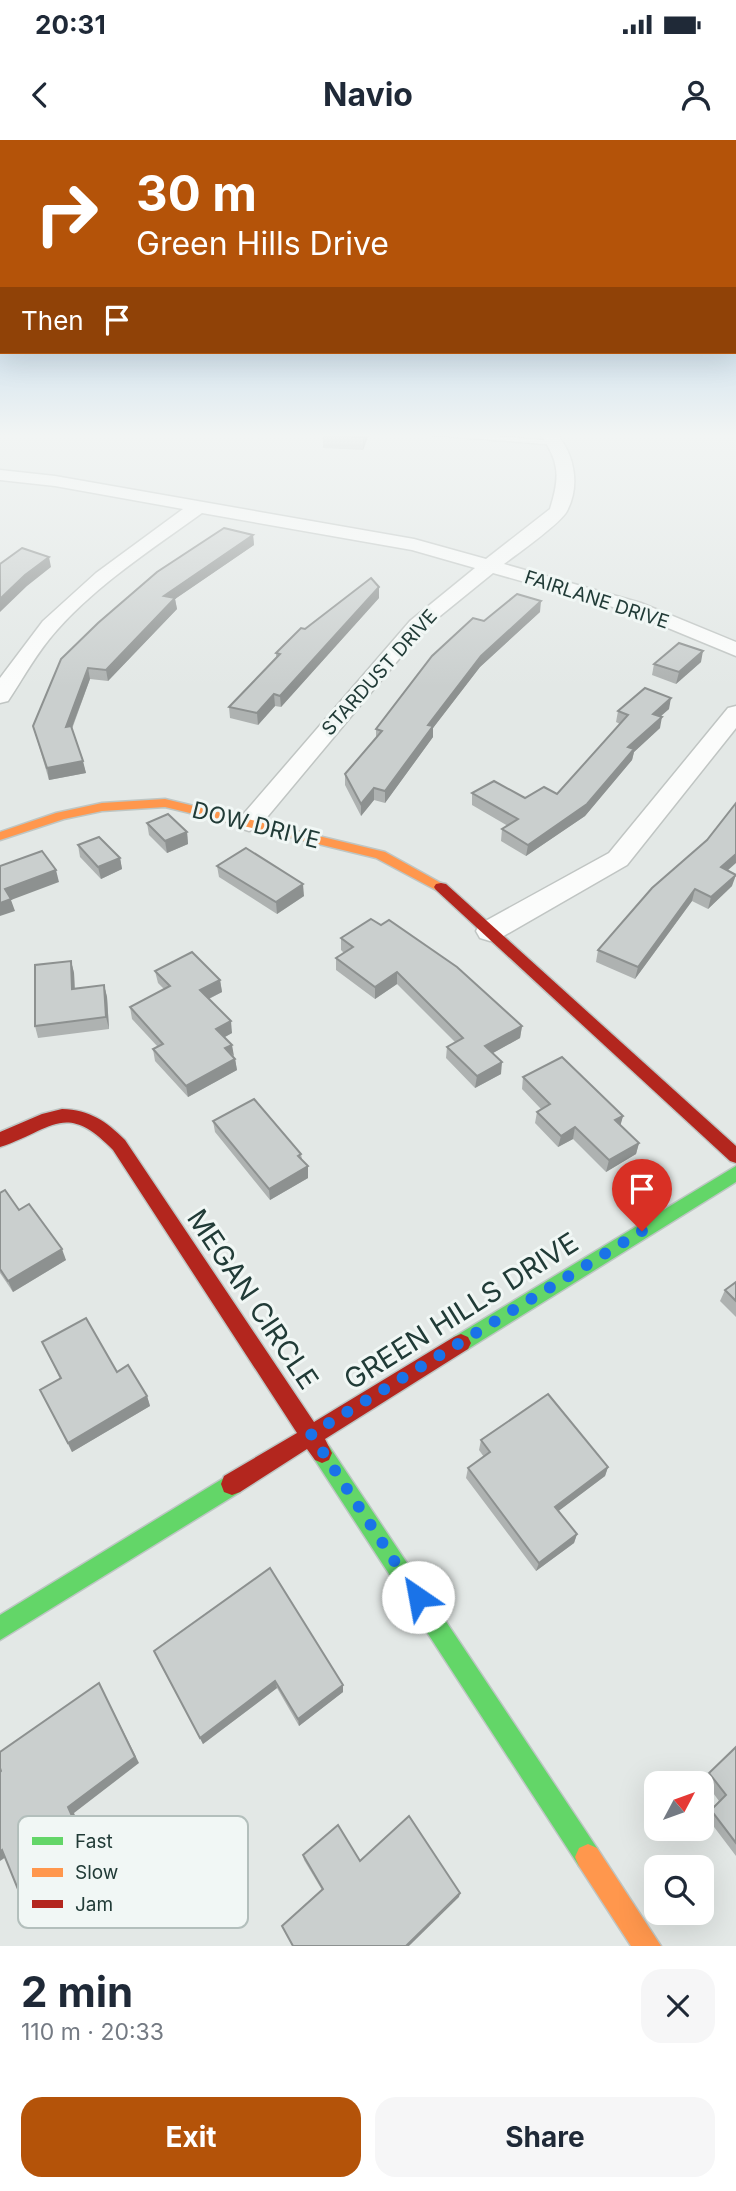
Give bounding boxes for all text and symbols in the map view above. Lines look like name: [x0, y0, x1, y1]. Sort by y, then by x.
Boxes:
text: 20:31: [35, 9, 106, 40]
text: Navio: [323, 75, 413, 114]
icon: back: [21, 76, 59, 114]
icon: person: [677, 76, 715, 114]
text: 30 m: [136, 164, 257, 223]
icon: right: [21, 168, 112, 259]
text: Green Hills Drive: [136, 224, 389, 263]
icon: arrive: [98, 301, 136, 339]
text: Then: [21, 305, 84, 336]
street label: FAIRLANE DRIVE: [522, 565, 672, 634]
street label: STARDUST DRIVE: [317, 605, 442, 740]
street label: DOW DRIVE: [189, 796, 323, 854]
pin: [612, 1159, 672, 1231]
icon: arrive: [623, 1170, 661, 1208]
street label: MEGAN CIRCLE: [180, 1203, 326, 1395]
street label: GREEN HILLS DRIVE: [338, 1225, 584, 1397]
position arrow: [381, 1560, 455, 1634]
north arrow: [644, 1771, 714, 1841]
map controls: [644, 1771, 714, 1925]
legend: [18, 1816, 248, 1928]
text: Fast: [75, 1830, 113, 1853]
button: search: [644, 1855, 714, 1925]
text: Slow: [75, 1861, 118, 1884]
text: Jam: [75, 1893, 113, 1916]
text: 2 min: [21, 1966, 133, 2017]
button: close: [641, 1969, 715, 2043]
text: 110 m · 20:33: [21, 2018, 164, 2046]
button: Exit: [21, 2097, 361, 2177]
button: Share: [375, 2097, 715, 2177]

